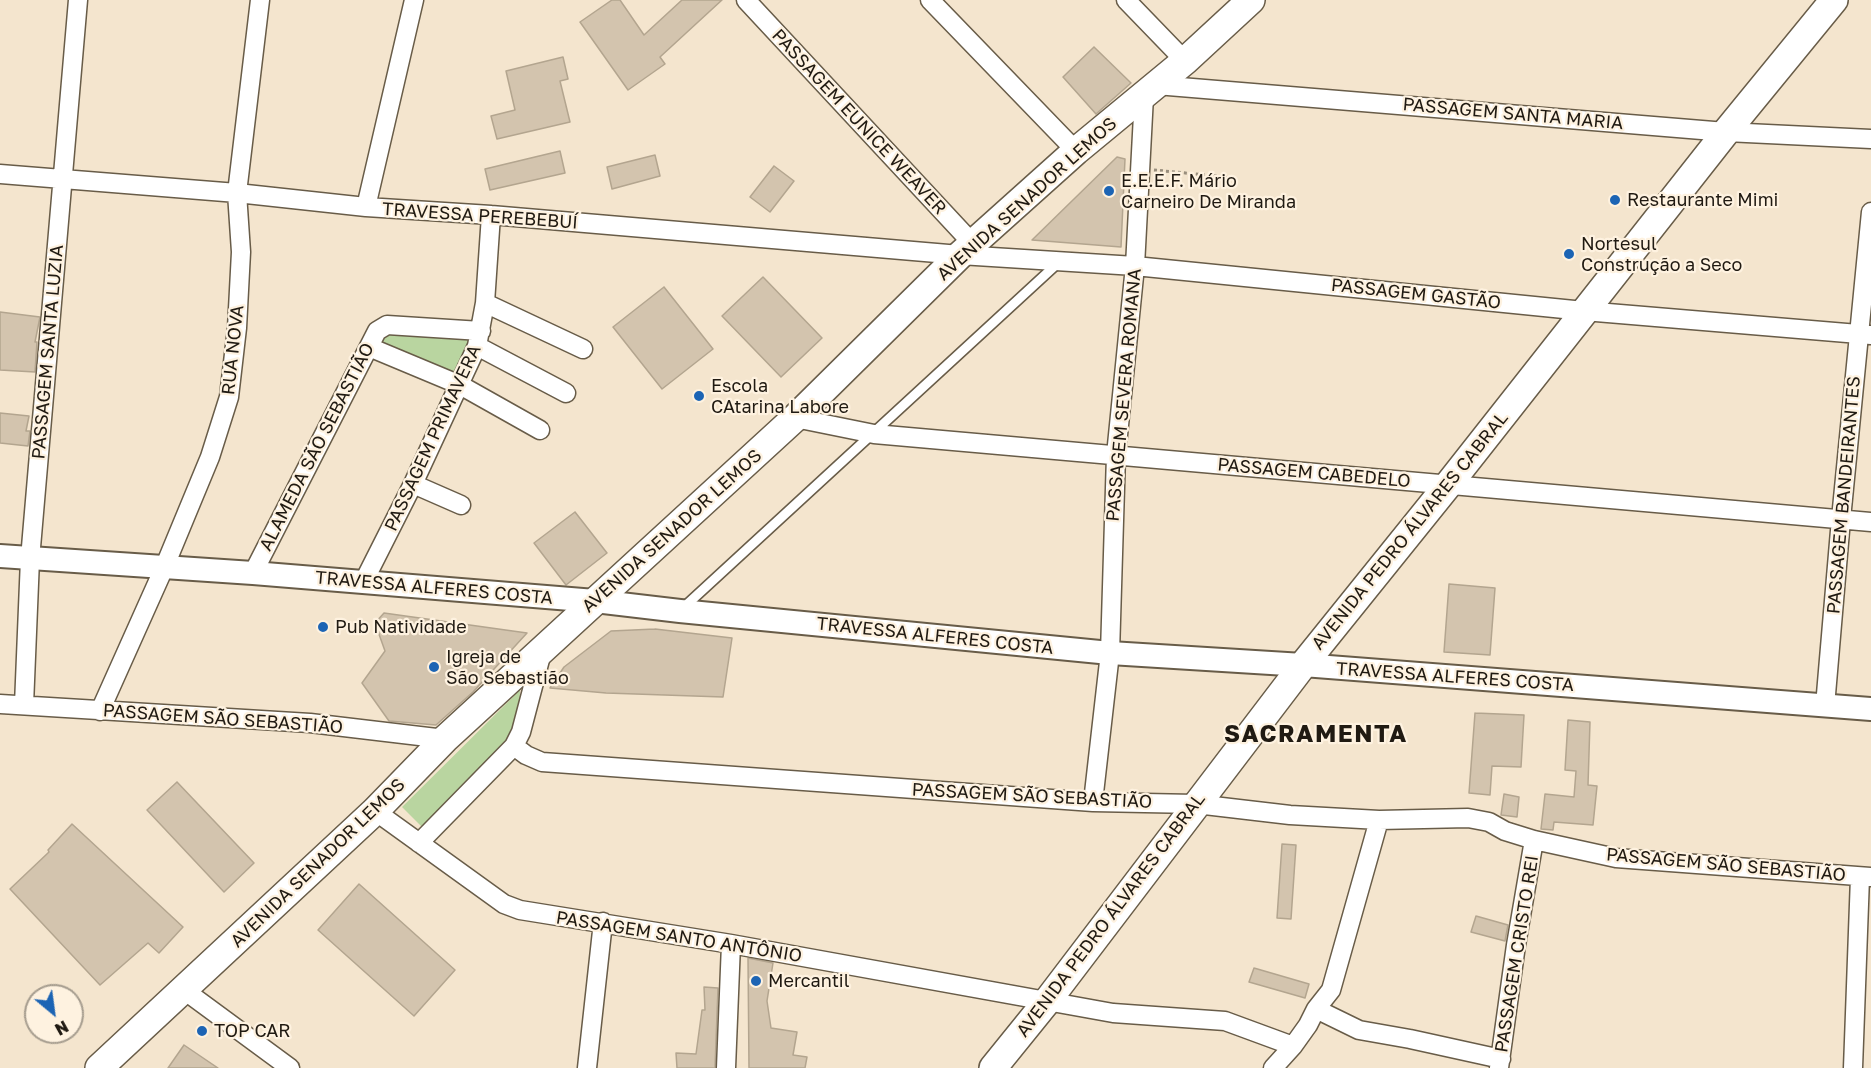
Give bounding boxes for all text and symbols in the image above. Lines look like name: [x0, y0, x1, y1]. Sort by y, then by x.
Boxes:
street label: PASSAGEM EUNICE WEAVER: [767, 25, 951, 219]
street label: PASSAGEM SANTA MARIA: [1402, 94, 1624, 134]
street label: AVENIDA SENADOR LEMOS: [933, 113, 1121, 285]
place label: E.E.E.F. Mário Carneiro De Miranda: [1121, 170, 1296, 213]
marker: E.E.E.F. Mário Carneiro De Miranda: [1102, 184, 1116, 198]
place label: Restaurante Mimi: [1627, 189, 1778, 211]
marker: Restaurante Mimi: [1608, 193, 1622, 207]
street label: TRAVESSA PEREBEBUÍ: [381, 198, 579, 234]
place label: Nortesul Construção a Seco: [1581, 233, 1742, 276]
street label: PASSAGEM SANTA LUZIA: [28, 244, 68, 460]
marker: Nortesul Construção a Seco: [1562, 247, 1576, 261]
street label: PASSAGEM SEVERA ROMANA: [1102, 268, 1146, 522]
street label: PASSAGEM GASTÃO: [1330, 274, 1502, 314]
street label: RUA NOVA: [218, 304, 248, 396]
street label: ALAMEDA SÃO SEBASTIÃO: [255, 340, 379, 554]
street label: PASSAGEM PRIMAVERA: [380, 341, 486, 535]
place label: Escola CAtarina Labore: [711, 375, 849, 418]
street label: PASSAGEM BANDEIRANTES: [1823, 375, 1865, 615]
marker: Escola CAtarina Labore: [692, 389, 706, 403]
street label: AVENIDA PEDRO ÁLVARES CABRAL: [1307, 408, 1513, 654]
street label: AVENIDA SENADOR LEMOS: [578, 445, 766, 617]
street label: PASSAGEM CABEDELO: [1216, 454, 1412, 492]
street label: TRAVESSA ALFERES COSTA: [314, 567, 554, 609]
street label: TRAVESSA ALFERES COSTA: [815, 613, 1055, 659]
place label: Pub Natividade: [335, 616, 467, 638]
marker: Pub Natividade: [316, 620, 330, 634]
place label: Igreja de São Sebastião: [446, 646, 569, 688]
street label: TRAVESSA ALFERES COSTA: [1335, 658, 1575, 696]
marker: Igreja de São Sebastião: [427, 660, 441, 674]
street label: PASSAGEM SÃO SEBASTIÃO: [102, 700, 344, 738]
district label: SACRAMENTA: [1224, 720, 1408, 748]
street label: AVENIDA SENADOR LEMOS: [226, 774, 410, 952]
street label: PASSAGEM SÃO SEBASTIÃO: [911, 779, 1153, 813]
street label: AVENIDA PEDRO ÁLVARES CABRAL: [1012, 789, 1210, 1041]
street label: PASSAGEM SÃO SEBASTIÃO: [1605, 844, 1847, 886]
street label: PASSAGEM CRISTO REI: [1491, 854, 1543, 1054]
street label: PASSAGEM SANTO ANTÔNIO: [555, 907, 803, 967]
place label: Mercantil: [768, 970, 849, 992]
marker: Mercantil: [749, 974, 763, 988]
north arrow: [24, 984, 84, 1044]
text: N: [52, 1016, 72, 1040]
place label: TOP CAR: [214, 1020, 291, 1042]
marker: TOP CAR: [195, 1024, 209, 1038]

